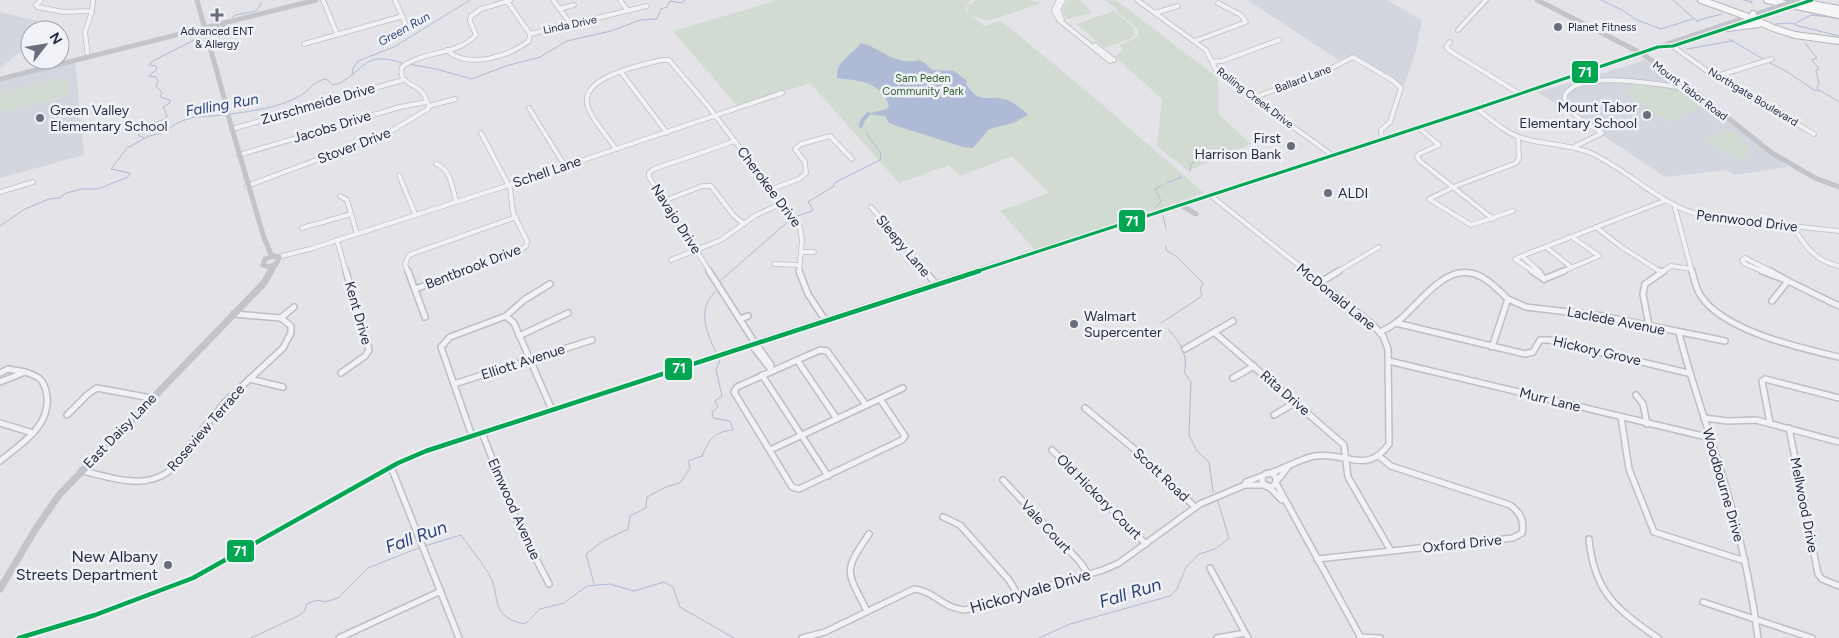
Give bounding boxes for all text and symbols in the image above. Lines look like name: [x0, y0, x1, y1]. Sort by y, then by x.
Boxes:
marker: Advanced ENT & Allergy: [210, 8, 224, 22]
water label: Green Run: [376, 9, 433, 49]
street label: Linda Drive: [542, 13, 598, 37]
north arrow: [20, 20, 70, 70]
marker: Planet Fitness: [1552, 21, 1564, 33]
place label: Planet Fitness: [1568, 21, 1637, 34]
place label: Advanced ENT & Allergy: [180, 25, 254, 51]
text: N: [46, 30, 66, 48]
street label: Mount Tabor Road: [1650, 59, 1730, 123]
line badge: 71: [1571, 60, 1599, 84]
street label: Ballard Lane: [1273, 62, 1333, 96]
text: 71: [1578, 64, 1592, 81]
street label: Rolling Creek Drive: [1214, 65, 1296, 131]
street label: Northgate Boulevard: [1706, 65, 1800, 129]
park label: Sam Peden Community Park: [882, 72, 964, 98]
street label: Zurschmeide Drive: [259, 79, 377, 128]
water label: Falling Run: [184, 90, 260, 120]
place label: Mount Tabor Elementary School: [1519, 99, 1637, 132]
place label: Green Valley Elementary School: [50, 102, 168, 135]
street label: Jacobs Drive: [291, 107, 373, 147]
marker: Mount Tabor Elementary School: [1641, 109, 1653, 121]
marker: Green Valley Elementary School: [34, 112, 46, 124]
street label: Stover Drive: [315, 124, 393, 168]
place label: First Harrison Bank: [1194, 130, 1281, 163]
marker: First Harrison Bank: [1285, 140, 1297, 152]
street label: Cherokee Drive: [733, 143, 805, 231]
street label: Schell Lane: [511, 152, 584, 192]
street label: Navajo Drive: [647, 181, 705, 257]
place label: ALDI: [1338, 185, 1368, 202]
marker: ALDI: [1322, 187, 1334, 199]
street label: Pennwood Drive: [1695, 206, 1799, 236]
line badge: 71: [1118, 209, 1146, 233]
street label: Sleepy Lane: [872, 212, 934, 281]
text: 71: [1125, 213, 1139, 230]
street label: Bentbrook Drive: [423, 241, 524, 293]
street label: McDonald Lane: [1293, 260, 1379, 334]
street label: Kent Drive: [341, 279, 375, 347]
street label: Laclede Avenue: [1566, 303, 1667, 339]
place label: Walmart Supercenter: [1084, 308, 1162, 341]
marker: Walmart Supercenter: [1068, 318, 1080, 330]
street label: Hickory Grove: [1551, 333, 1643, 369]
street label: Elliott Avenue: [479, 340, 567, 384]
line badge: 71: [664, 357, 693, 381]
text: 71: [672, 360, 686, 377]
street label: Rita Drive: [1257, 367, 1314, 419]
street label: Roseview Terrace: [164, 381, 249, 475]
street label: Murr Lane: [1518, 384, 1583, 416]
street label: East Daisy Lane: [80, 390, 160, 472]
street label: Woodbourne Drive: [1699, 426, 1747, 544]
street label: Scott Road: [1129, 445, 1193, 505]
street label: Old Hickory Court: [1053, 451, 1145, 543]
street label: Elmwood Avenue: [484, 456, 544, 563]
street label: Mellwood Drive: [1786, 456, 1822, 554]
street label: Vale Court: [1017, 497, 1075, 557]
water label: Fall Run: [382, 516, 450, 558]
street label: Oxford Drive: [1422, 531, 1503, 557]
line badge: 71: [226, 539, 255, 563]
text: 71: [233, 543, 247, 560]
place label: New Albany Streets Department: [16, 547, 159, 584]
marker: New Albany Streets Department: [162, 559, 174, 571]
street label: Hickoryvale Drive: [968, 565, 1093, 617]
water label: Fall Run: [1096, 573, 1164, 613]

